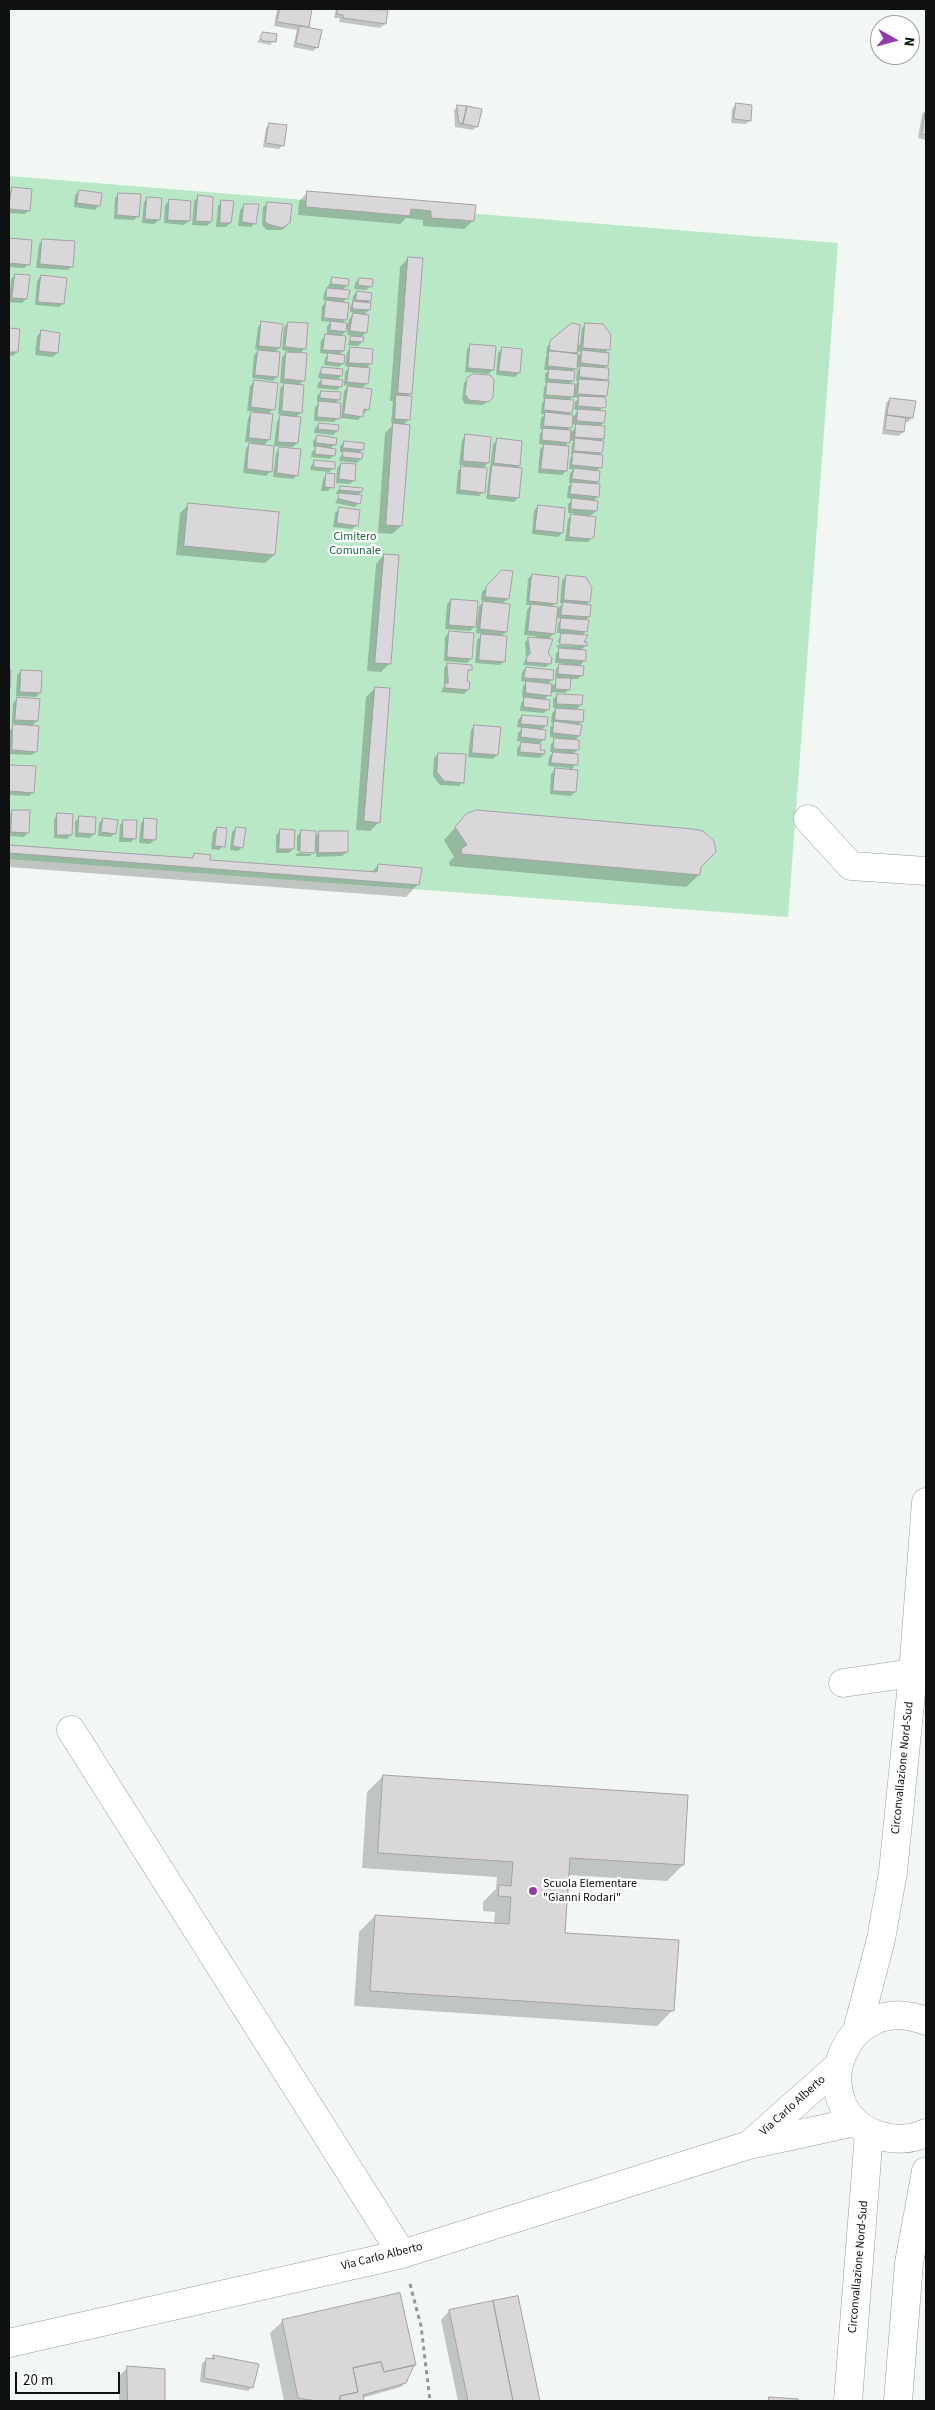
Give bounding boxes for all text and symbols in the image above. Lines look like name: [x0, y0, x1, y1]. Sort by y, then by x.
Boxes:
north arrow: [870, 15, 920, 65]
text: N: [898, 36, 919, 48]
park label: Cimitero Comunale: [329, 530, 381, 558]
street label: Circonvallazione Nord-Sud: [889, 1701, 917, 1835]
place label: Scuola Elementare "Gianni Rodari": [543, 1877, 637, 1905]
marker: Scuola Elementare "Gianni Rodari": [527, 1885, 539, 1897]
street label: Via Carlo Alberto: [757, 2073, 829, 2139]
street label: Circonvallazione Nord-Sud: [846, 2200, 872, 2334]
street label: Via Carlo Alberto: [340, 2240, 424, 2274]
scale bar: [18, 2362, 122, 2394]
text: 20 m: [23, 2370, 53, 2391]

